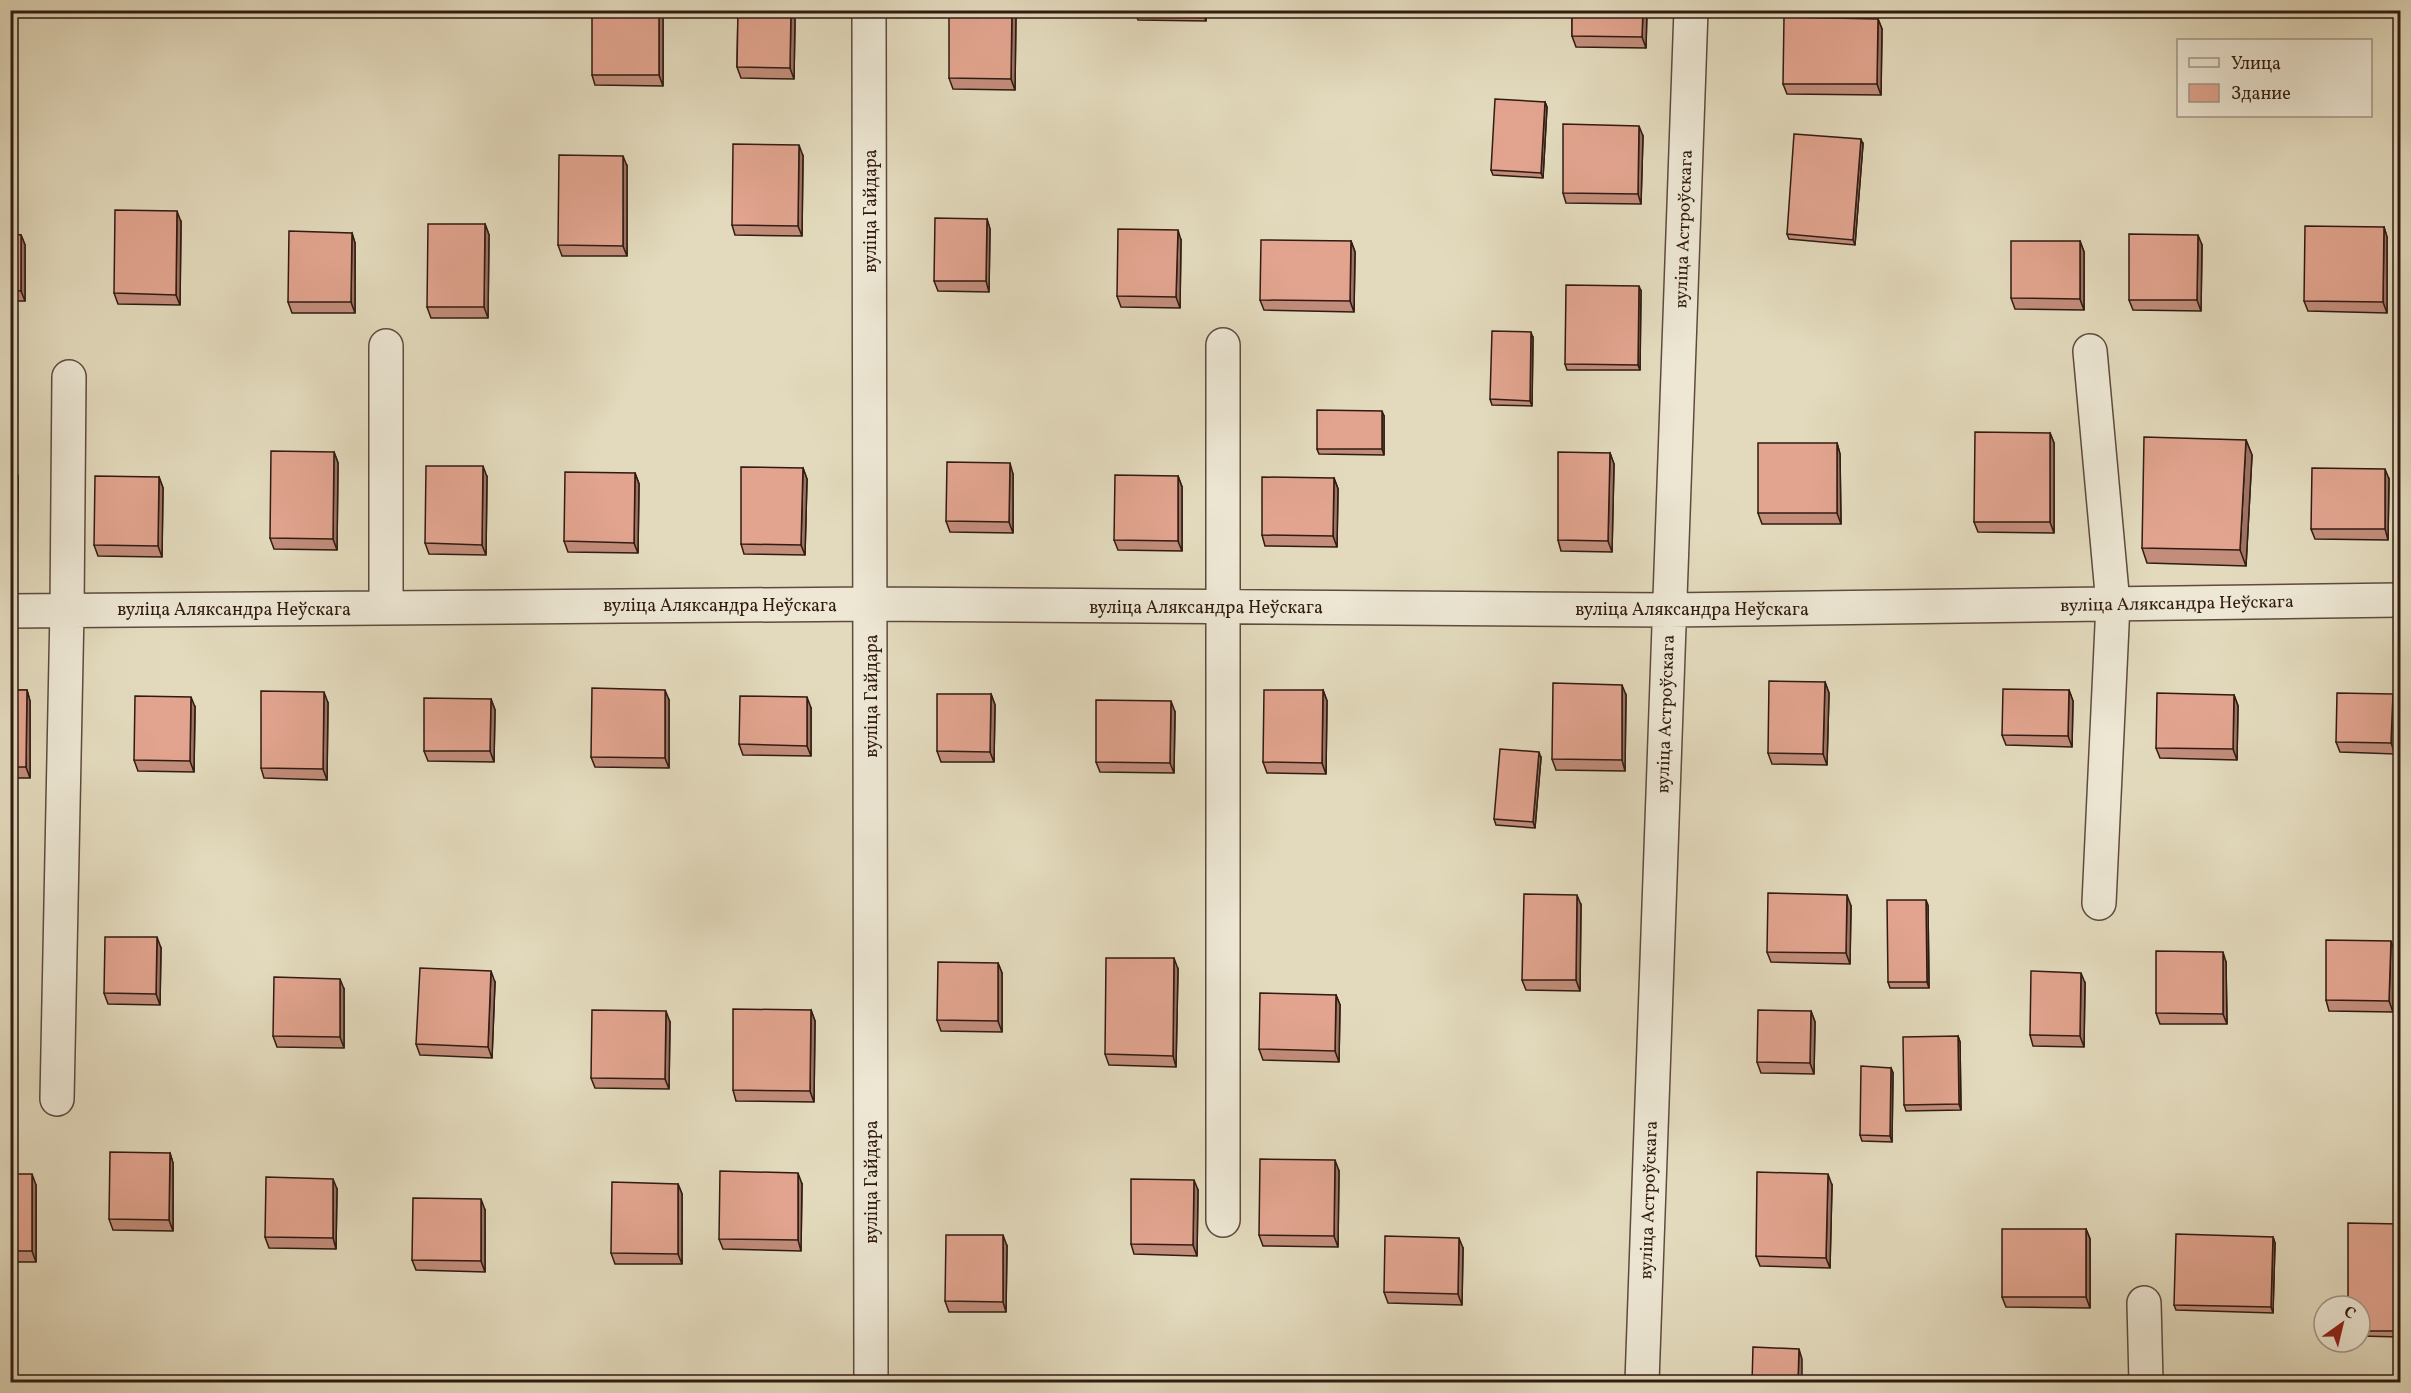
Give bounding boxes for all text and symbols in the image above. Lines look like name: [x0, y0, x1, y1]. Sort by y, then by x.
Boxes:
legend: [2177, 39, 2372, 117]
text: Улица: [2231, 52, 2281, 77]
text: Здание: [2231, 82, 2291, 107]
street label: вуліца Гайдара: [859, 149, 884, 273]
street label: вуліца Астроўскага: [1669, 149, 1700, 309]
street label: вуліца Аляксандра Неўскага: [2060, 590, 2294, 619]
street label: вуліца Аляксандра Неўскага: [603, 594, 837, 619]
street label: вуліца Аляксандра Неўскага: [1089, 596, 1323, 621]
street label: вуліца Аляксандра Неўскага: [117, 598, 351, 623]
street label: вуліца Аляксандра Неўскага: [1575, 598, 1809, 623]
street label: вуліца Гайдара: [860, 634, 885, 758]
street label: вуліца Астроўскага: [1651, 634, 1682, 794]
street label: вуліца Гайдара: [860, 1120, 885, 1244]
street label: вуліца Астроўскага: [1634, 1120, 1665, 1280]
north arrow: [2312, 1294, 2372, 1354]
text: С: [2339, 1301, 2360, 1325]

